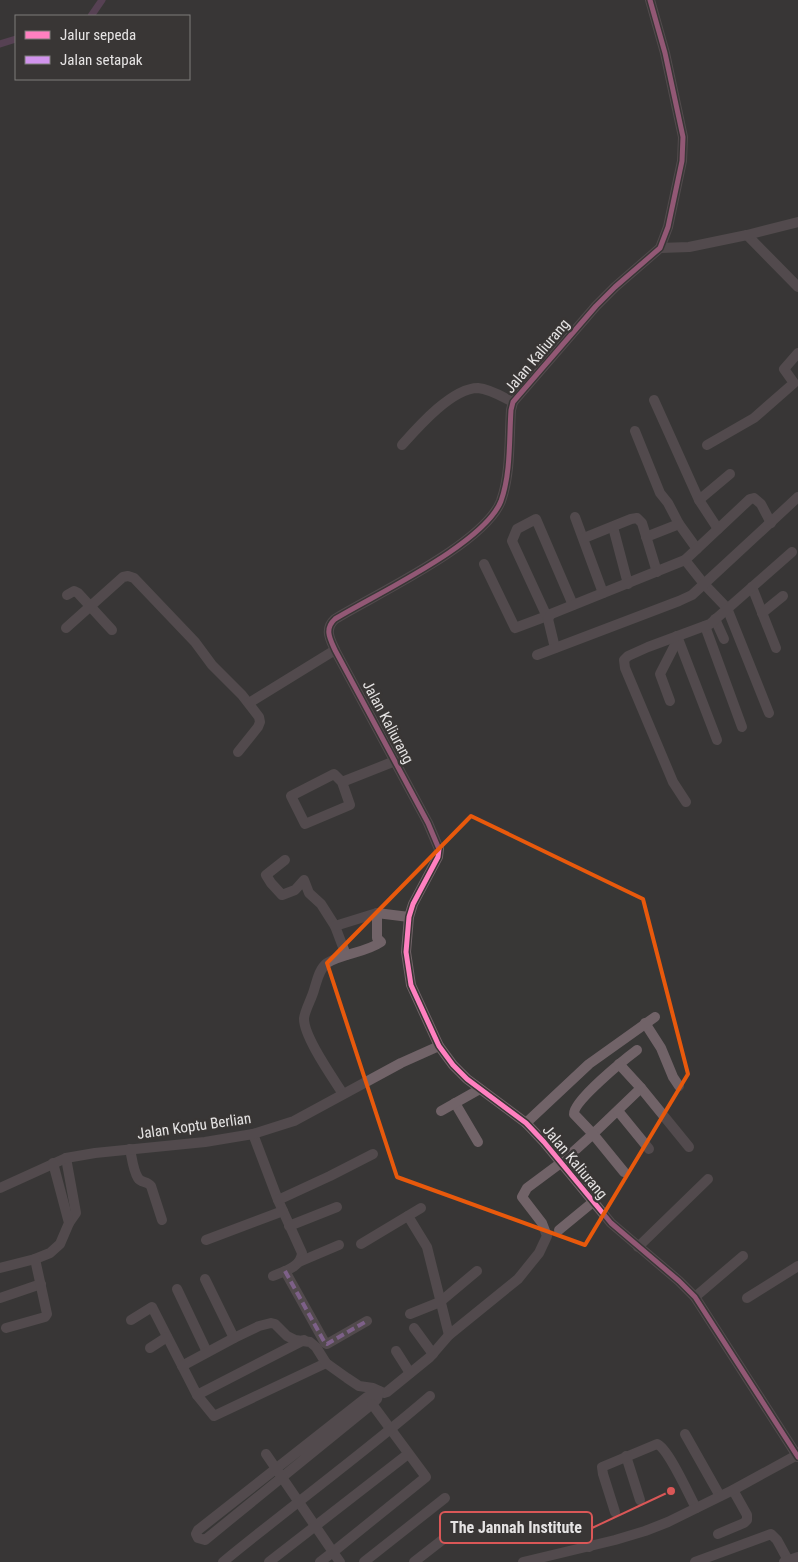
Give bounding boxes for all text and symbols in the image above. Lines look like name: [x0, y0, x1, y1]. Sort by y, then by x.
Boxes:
legend: [15, 15, 190, 80]
text: Jalur sepeda: [60, 26, 136, 44]
text: Jalan setapak: [60, 51, 143, 69]
street label: Jalan Kaliurang: [501, 315, 573, 397]
street label: Jalan Kaliurang: [359, 677, 417, 767]
street label: Jalan Koptu Berlian: [136, 1109, 252, 1143]
street label: Jalan Kaliurang: [539, 1121, 611, 1203]
callout: The Jannah Institute: [440, 1512, 592, 1543]
text: The Jannah Institute: [450, 1518, 582, 1537]

